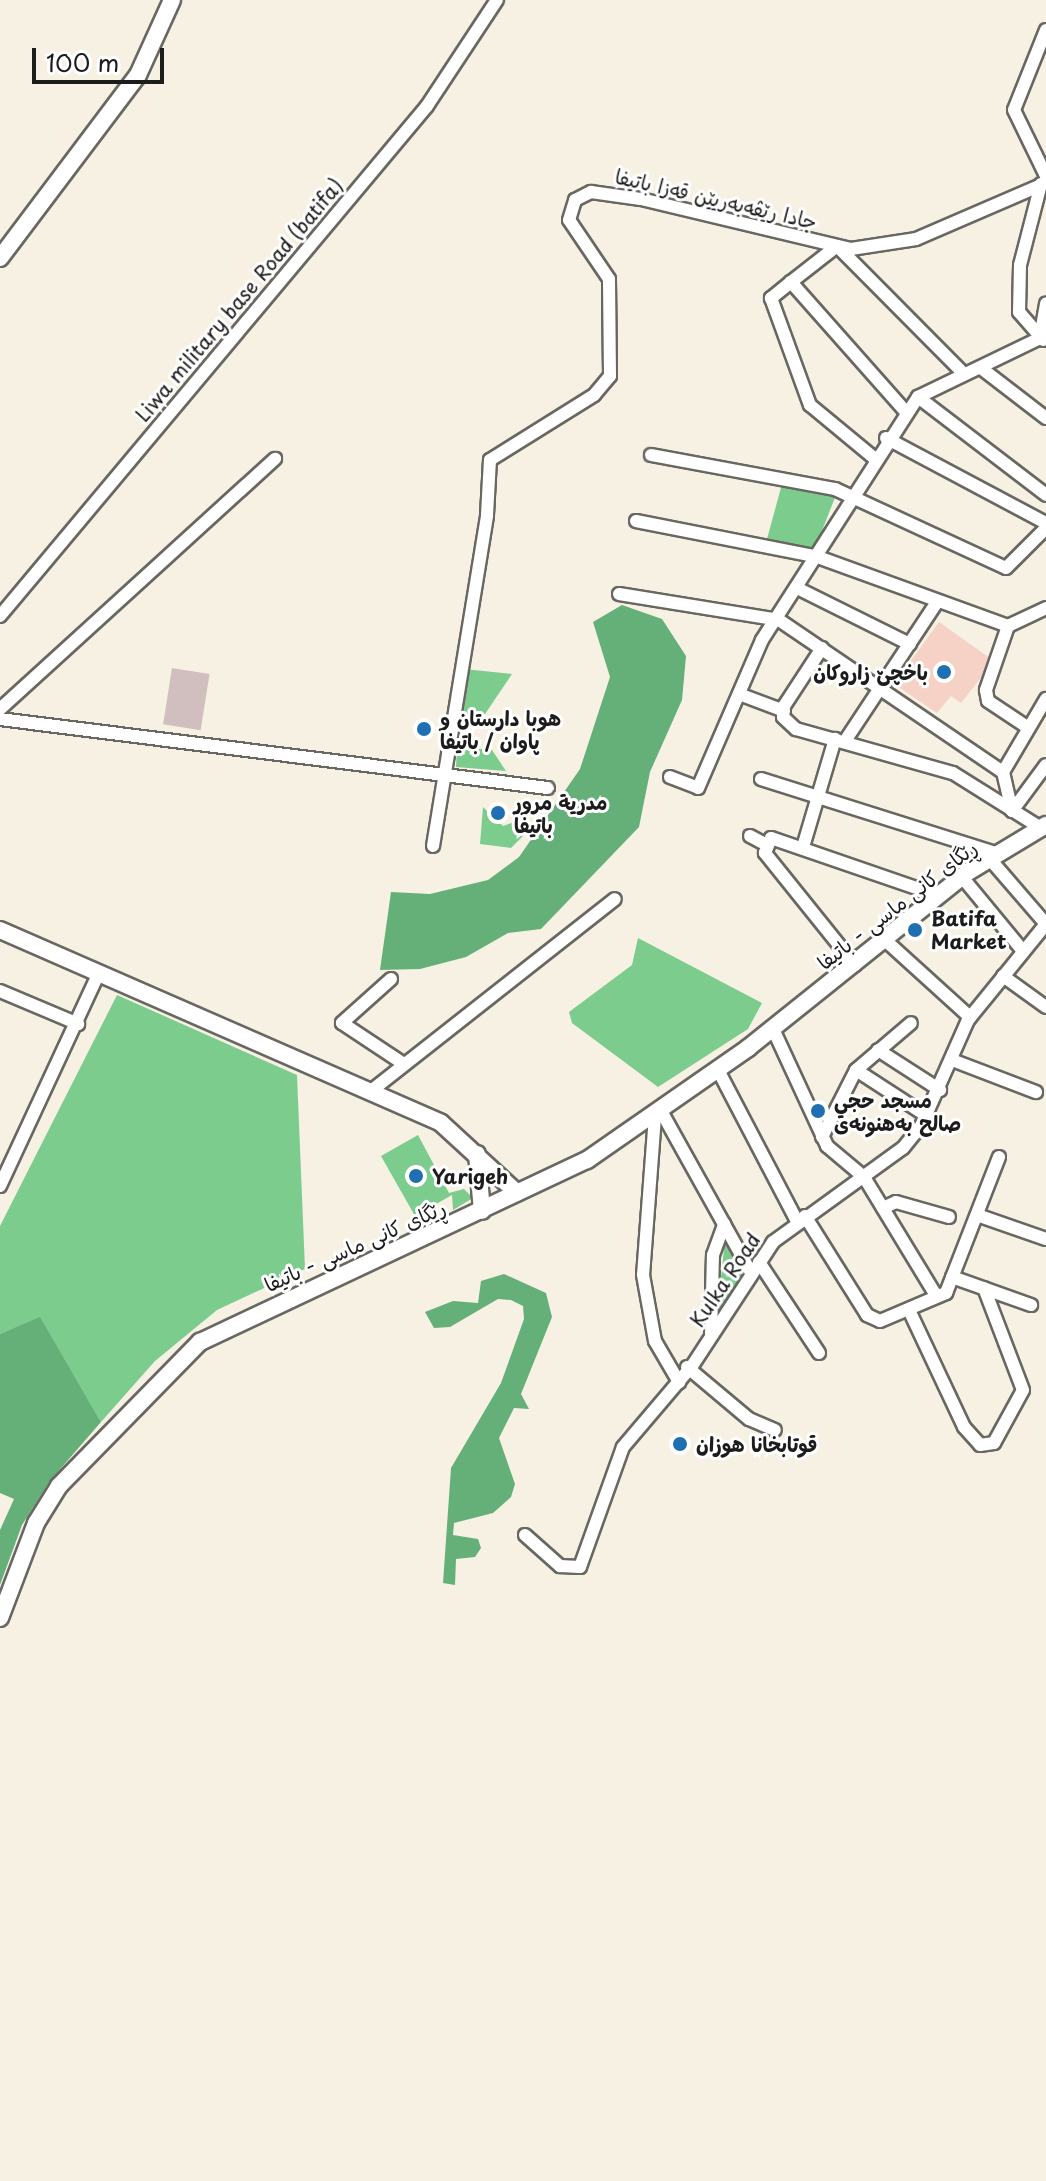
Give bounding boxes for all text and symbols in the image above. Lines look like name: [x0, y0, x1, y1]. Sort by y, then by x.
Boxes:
scale bar: [36, 32, 168, 82]
text: 100 m: [46, 44, 119, 80]
street label: جادا رێڤه‌به‌ريێن قه‌زا باتيفا: [613, 164, 819, 234]
street label: Liwa military base Road (batifa): [131, 174, 347, 426]
place label: باخچێ زاروکان: [813, 660, 928, 684]
marker: باخچێ زاروکان: [935, 663, 953, 681]
place label: هوبا دارستان و پاوان / باتيفا: [440, 706, 561, 753]
marker: هوبا دارستان و پاوان / باتيفا: [415, 720, 433, 738]
place label: مدرية مرور باتيفا: [514, 790, 607, 837]
marker: مدرية مرور باتيفا: [489, 804, 507, 822]
street label: ڕێگای کانی ماسی - باتيفا: [812, 835, 982, 975]
place label: Batifa Market: [931, 906, 1007, 953]
marker: Batifa Market: [906, 921, 924, 939]
place label: مسجد حجي صالح بەھنونەی: [834, 1088, 961, 1135]
marker: مسجد حجي صالح بەھنونەی: [809, 1102, 827, 1120]
place label: Yarigeh: [432, 1164, 508, 1188]
marker: Yarigeh: [407, 1167, 425, 1185]
street label: ڕێگای کانی ماسی - باتيفا: [261, 1195, 449, 1297]
street label: Kulka Road: [684, 1228, 766, 1332]
place label: قوتابخانا هوزان: [696, 1432, 817, 1456]
marker: قوتابخانا هوزان: [671, 1435, 689, 1453]

